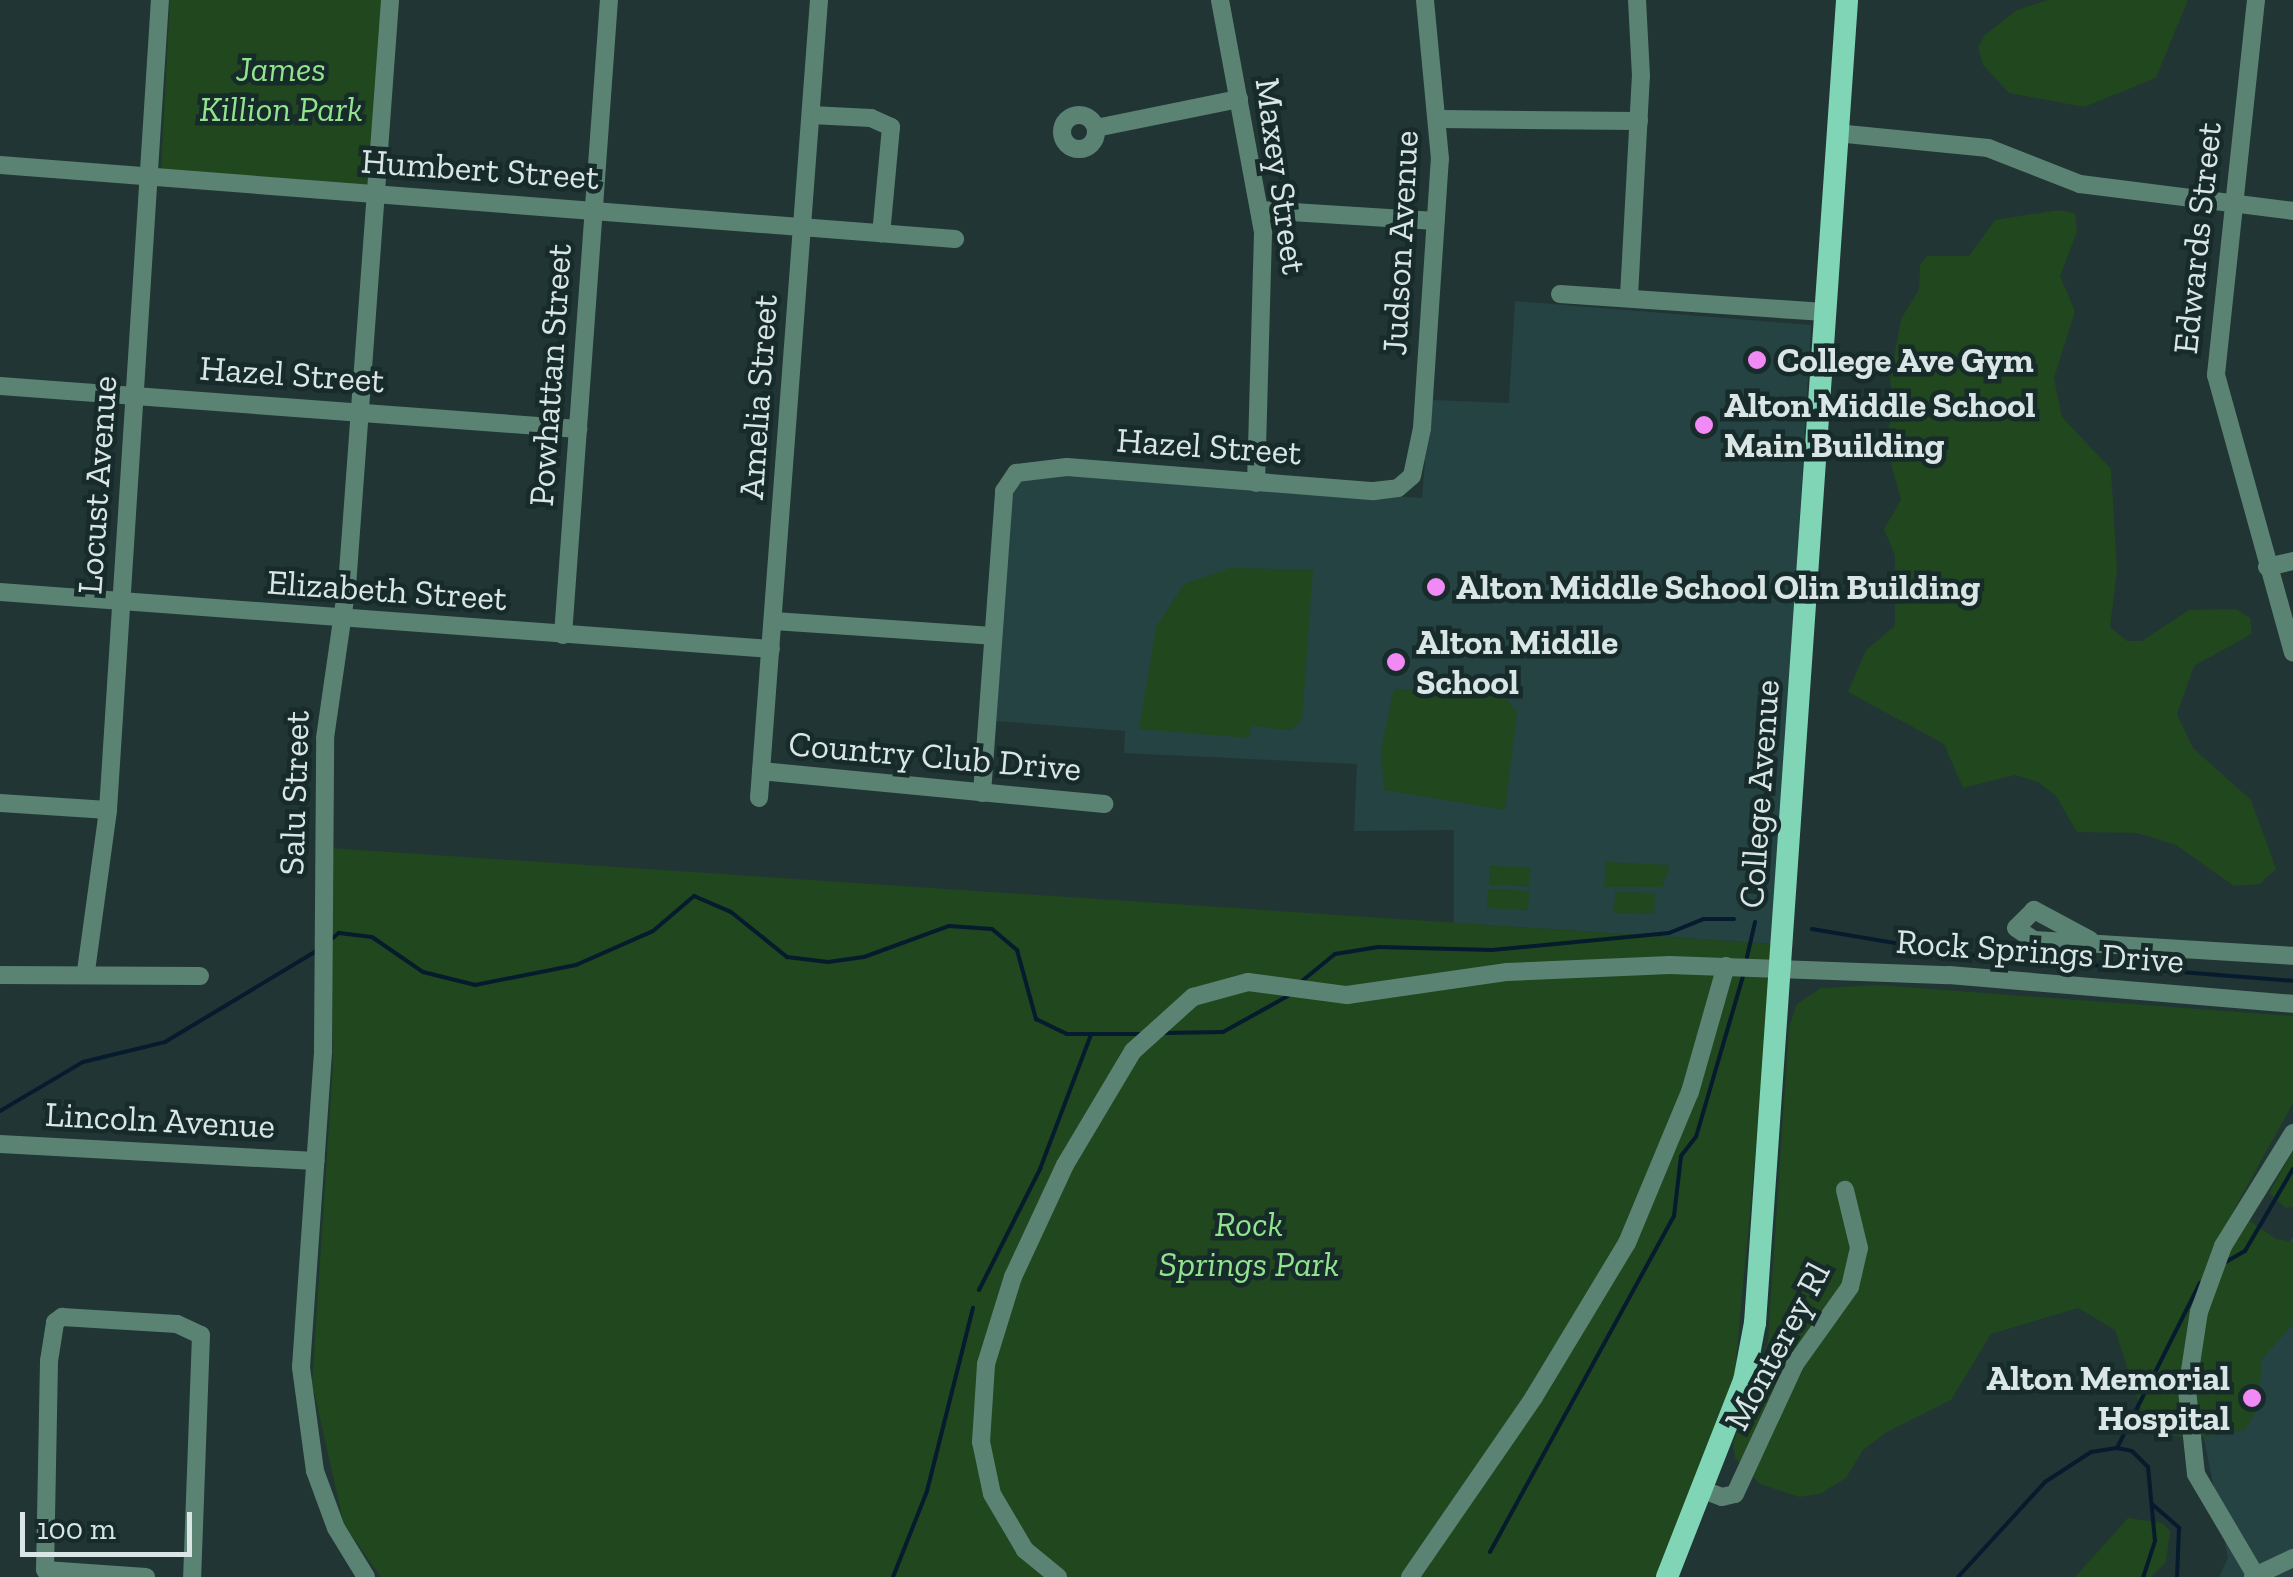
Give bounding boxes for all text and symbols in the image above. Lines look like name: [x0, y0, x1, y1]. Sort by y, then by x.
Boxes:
park label: James Killion Park: [199, 48, 363, 130]
street label: Maxey Street: [1246, 75, 1316, 277]
street label: Edwards Street: [2164, 120, 2230, 356]
street label: Judson Avenue: [1373, 129, 1427, 357]
street label: Humbert Street: [360, 140, 600, 198]
street label: Powhattan Street: [520, 242, 580, 508]
street label: Amelia Street: [730, 293, 786, 501]
place label: College Ave Gym: [1777, 339, 2035, 381]
street label: Hazel Street: [198, 347, 386, 401]
marker: College Ave Gym: [1746, 349, 1768, 371]
street label: Locust Avenue: [68, 374, 126, 596]
place label: Alton Middle School Main Building: [1724, 384, 2035, 466]
marker: Alton Middle School Main Building: [1693, 414, 1715, 436]
street label: Hazel Street: [1115, 419, 1303, 473]
street label: Elizabeth Street: [265, 561, 509, 619]
place label: Alton Middle School Olin Building: [1456, 566, 1980, 608]
marker: Alton Middle School Olin Building: [1425, 576, 1447, 598]
place label: Alton Middle School: [1416, 621, 1618, 703]
marker: Alton Middle School: [1385, 651, 1407, 673]
street label: College Avenue: [1730, 678, 1788, 910]
street label: Salu Street: [270, 710, 318, 876]
street label: Country Club Drive: [787, 722, 1083, 790]
street label: Rock Springs Drive: [1895, 920, 2185, 982]
street label: Lincoln Avenue: [43, 1093, 277, 1147]
park label: Rock Springs Park: [1159, 1203, 1339, 1285]
street label: Monterey Rl: [1715, 1255, 1839, 1437]
place label: Alton Memorial Hospital: [1986, 1357, 2230, 1439]
marker: Alton Memorial Hospital: [2239, 1385, 2265, 1411]
scale bar: [25, 1492, 198, 1554]
text: 100 m: [37, 1511, 116, 1547]

